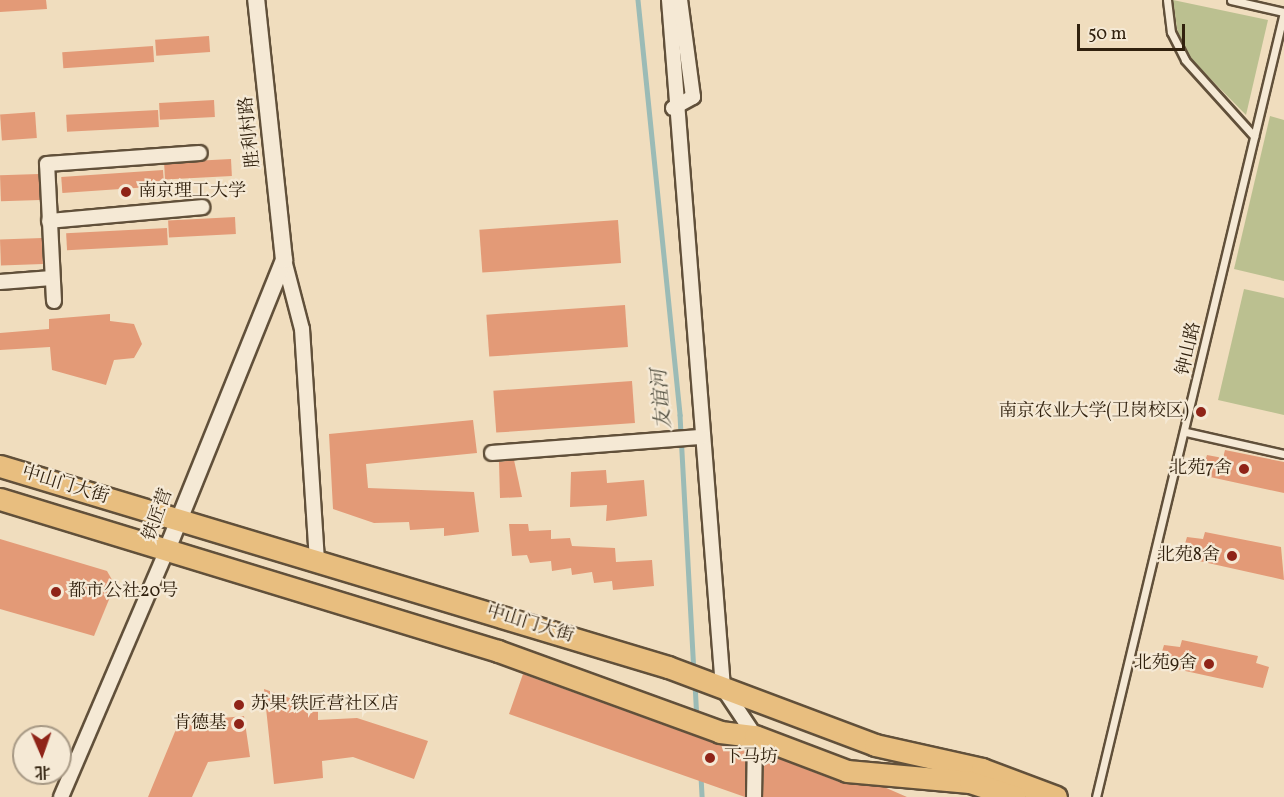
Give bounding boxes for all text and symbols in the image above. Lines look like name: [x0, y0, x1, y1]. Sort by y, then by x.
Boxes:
scale bar: [1080, 12, 1188, 50]
text: 50 m: [1088, 22, 1127, 47]
street label: 胜利村路: [236, 95, 266, 169]
place label: 南京理工大学: [138, 181, 246, 203]
marker: 南京理工大学: [119, 185, 133, 199]
street label: 钟山路: [1173, 320, 1207, 378]
water label: 友谊河: [648, 368, 678, 430]
place label: 南京农业大学(卫岗校区): [999, 401, 1189, 423]
marker: 南京农业大学(卫岗校区): [1194, 405, 1208, 419]
place label: 北苑7舍: [1169, 458, 1232, 480]
marker: 北苑7舍: [1237, 462, 1251, 476]
street label: 中山门大街: [19, 463, 111, 509]
street label: 铁匠营: [140, 486, 178, 544]
place label: 北苑8舍: [1157, 545, 1220, 567]
marker: 北苑8舍: [1225, 549, 1239, 563]
place label: 都市公社20号: [68, 581, 178, 603]
marker: 都市公社20号: [49, 585, 63, 599]
street label: 中山门大街: [484, 602, 576, 648]
place label: 北苑9舍: [1134, 653, 1197, 675]
marker: 北苑9舍: [1202, 657, 1216, 671]
place label: 苏果 铁匠营社区店: [251, 694, 399, 716]
marker: 苏果 铁匠营社区店: [232, 698, 246, 712]
place label: 肯德基: [173, 713, 227, 735]
marker: 肯德基: [232, 717, 246, 731]
north arrow: [12, 725, 72, 785]
place label: 下马坊: [724, 747, 778, 769]
marker: 下马坊: [701, 749, 719, 767]
text: 北: [34, 760, 51, 782]

